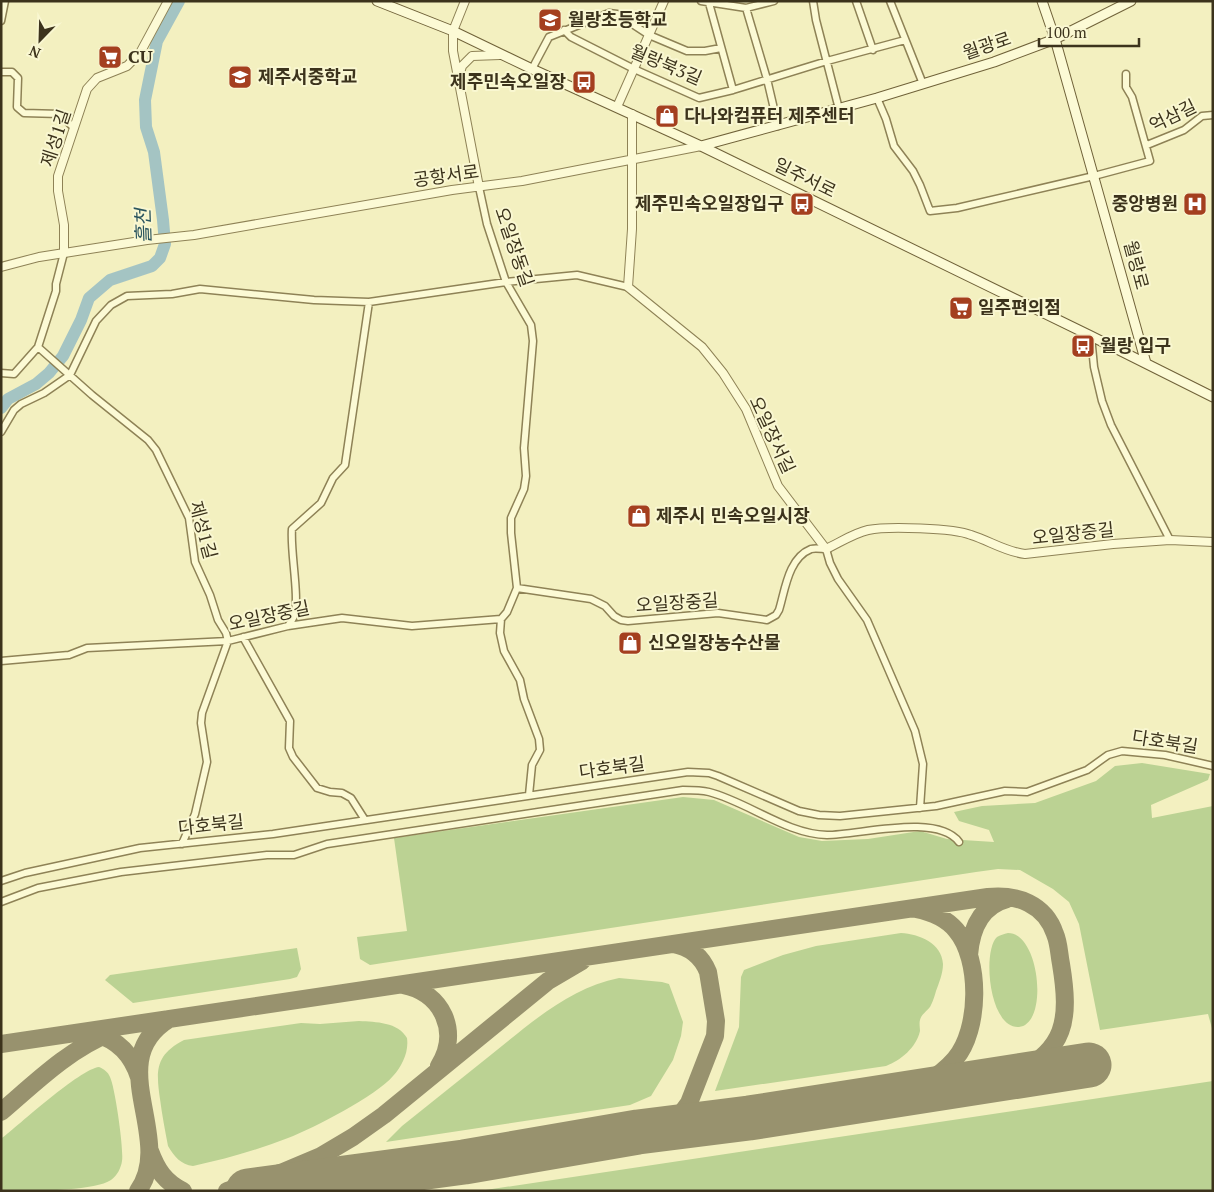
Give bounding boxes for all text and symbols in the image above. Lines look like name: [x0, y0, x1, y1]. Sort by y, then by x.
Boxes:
school or university icon: 월랑초등학교: [537, 7, 563, 33]
place label: 월랑초등학교: [568, 7, 667, 31]
north arrow: [15, 15, 65, 65]
scale bar: [1039, 15, 1139, 47]
text: 100 m: [1046, 22, 1087, 42]
street label: 월광로: [959, 26, 1014, 64]
street label: 월랑북3길: [627, 38, 706, 90]
text: N: [26, 41, 43, 63]
supermarket icon: CU: [97, 44, 123, 70]
place label: CU: [128, 44, 153, 68]
school or university icon: 제주서중학교: [227, 64, 253, 90]
place label: 제주서중학교: [258, 64, 357, 88]
place label: 제주민속오일장: [450, 69, 566, 93]
bus stop icon: 제주민속오일장: [571, 69, 597, 95]
street label: 억삼길: [1145, 93, 1200, 137]
shop icon: 다나와컴퓨터 제주센터: [654, 103, 680, 129]
place label: 다나와컴퓨터 제주센터: [684, 103, 854, 127]
street label: 제성1길: [34, 106, 76, 170]
street label: 일주서로: [770, 152, 840, 202]
street label: 공항서로: [411, 159, 480, 192]
place label: 제주민속오일장입구: [635, 191, 784, 215]
bus stop icon: 제주민속오일장입구: [789, 191, 815, 217]
place label: 중앙병원: [1112, 191, 1178, 215]
hospital icon: 중앙병원: [1182, 191, 1208, 217]
street label: 오일장동길: [490, 204, 540, 290]
water label: 흘천: [129, 207, 156, 244]
street label: 월랑로: [1119, 238, 1155, 292]
supermarket icon: 일주편의점: [948, 295, 974, 321]
place label: 일주편의점: [978, 295, 1061, 319]
bus stop icon: 월랑 입구: [1070, 333, 1096, 359]
place label: 월랑 입구: [1100, 333, 1171, 357]
street label: 오일장서길: [745, 392, 801, 477]
street label: 제성1길: [185, 498, 223, 561]
shop icon: 제주시 민속오일시장: [626, 503, 652, 529]
place label: 제주시 민속오일시장: [656, 503, 810, 527]
street label: 오일장중길: [1030, 517, 1115, 549]
street label: 오일장중길: [635, 587, 719, 617]
street label: 오일장중길: [226, 595, 312, 635]
shop icon: 신오일장농수산물: [617, 630, 643, 656]
place label: 신오일장농수산물: [648, 630, 780, 654]
street label: 다호북길: [1131, 724, 1200, 758]
street label: 다호북길: [577, 751, 646, 784]
street label: 다호북길: [177, 809, 245, 839]

